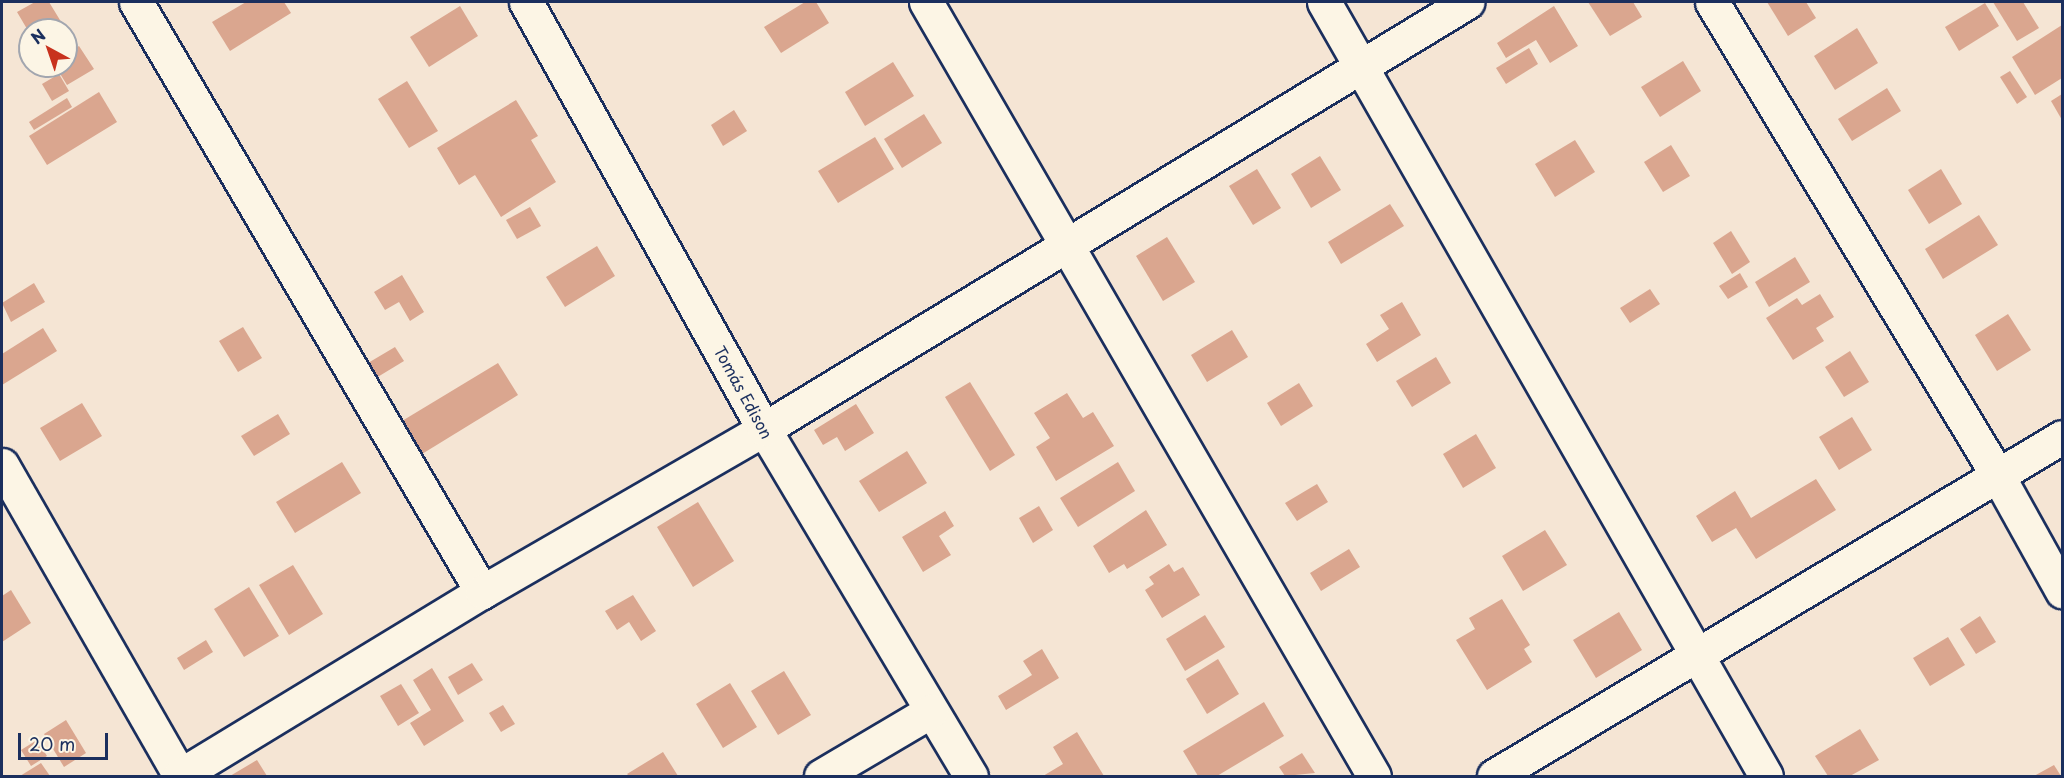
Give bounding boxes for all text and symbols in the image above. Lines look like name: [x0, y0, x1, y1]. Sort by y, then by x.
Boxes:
north arrow: [18, 18, 78, 78]
text: N: [25, 22, 50, 49]
street label: Tomás Edison: [711, 342, 777, 442]
scale bar: [21, 721, 111, 759]
text: 20 m: [29, 730, 75, 757]

